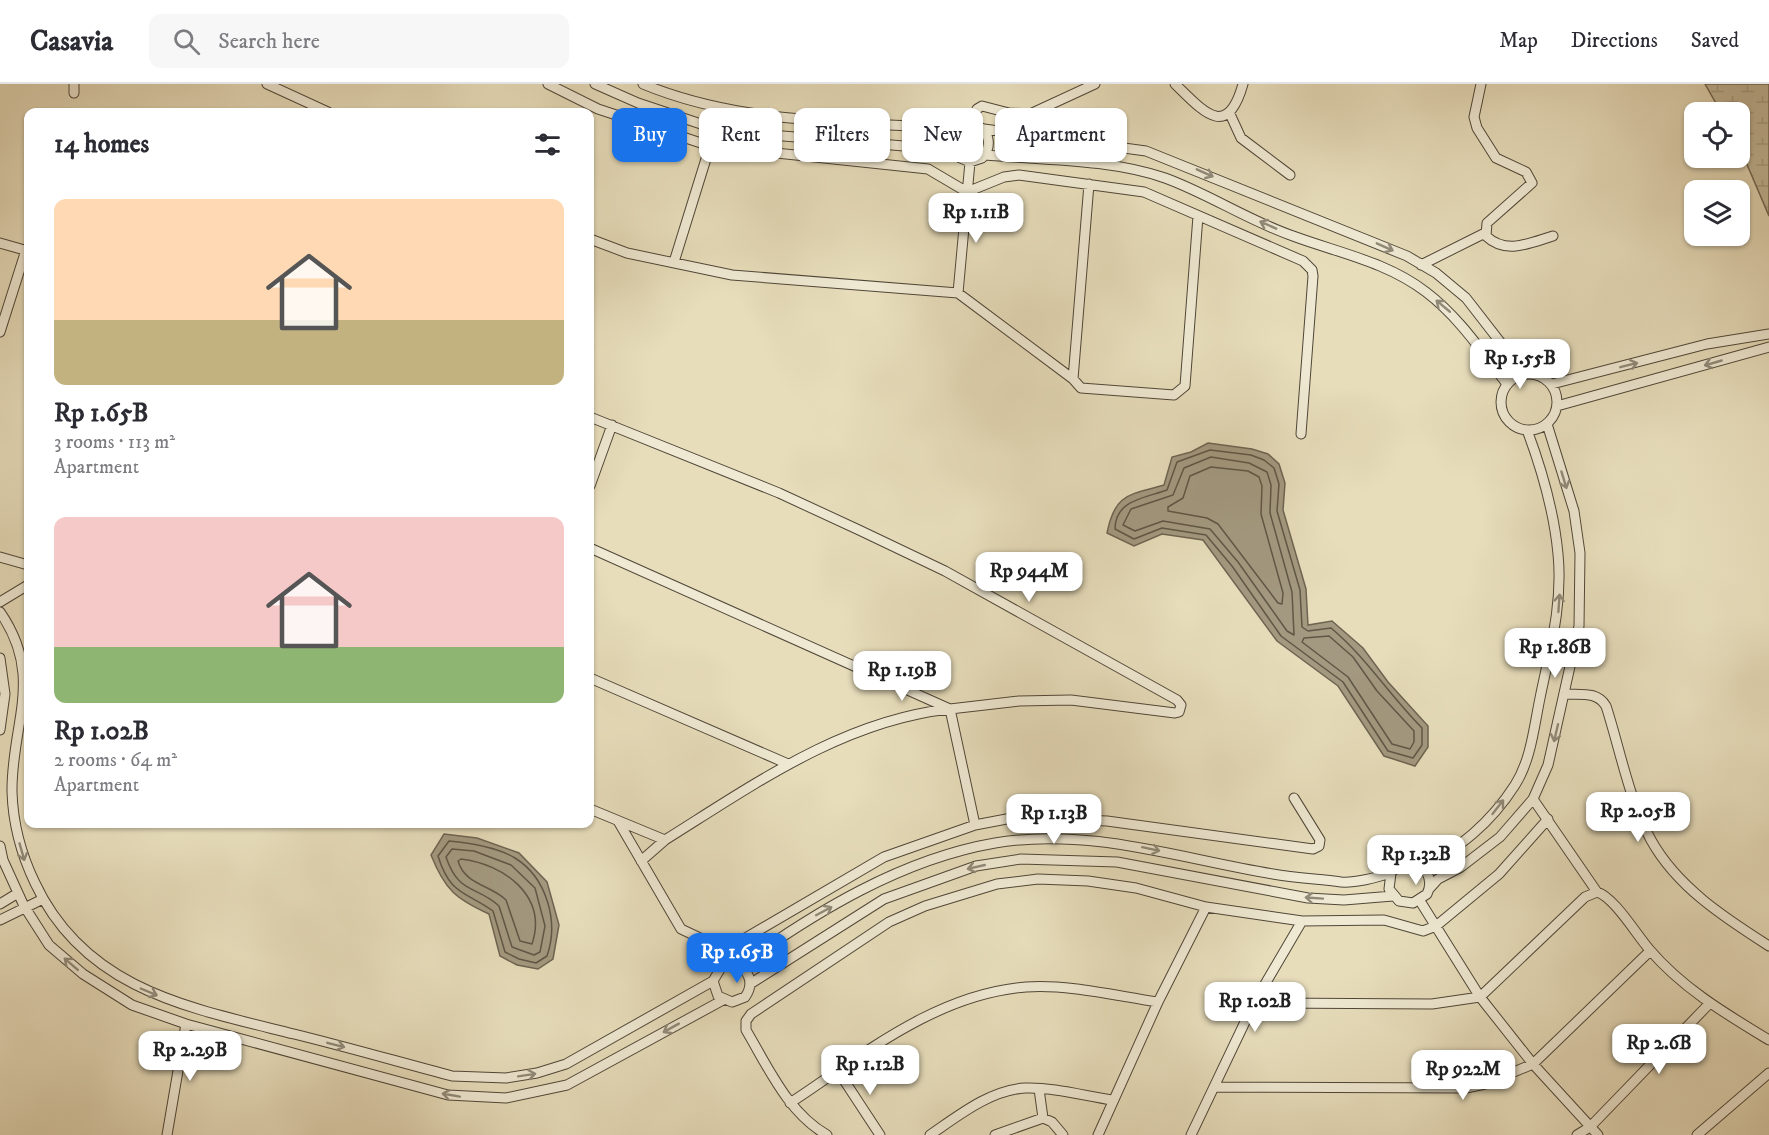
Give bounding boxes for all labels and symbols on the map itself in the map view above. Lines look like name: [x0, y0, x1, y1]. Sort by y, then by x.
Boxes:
one-way arrow: [1195, 168, 1213, 179]
pin: Rp 1.11B: [914, 193, 1038, 244]
one-way arrow: [1259, 219, 1277, 231]
one-way arrow: [1375, 242, 1394, 253]
one-way arrow: [1435, 300, 1451, 313]
pin: Rp 1.55B: [1458, 339, 1582, 390]
one-way arrow: [1619, 358, 1638, 370]
one-way arrow: [1704, 358, 1723, 369]
one-way arrow: [1559, 470, 1570, 489]
pin: Rp 944M: [974, 552, 1084, 603]
one-way arrow: [1553, 593, 1564, 613]
pin: Rp 1.86B: [1493, 628, 1617, 679]
pin: Rp 1.19B: [840, 651, 964, 702]
one-way arrow: [1549, 724, 1561, 743]
pin: Rp 2.05B: [1576, 792, 1700, 843]
pin: Rp 1.13B: [992, 794, 1116, 845]
one-way arrow: [1491, 799, 1504, 815]
pin: Rp 1.32B: [1354, 835, 1478, 886]
one-way arrow: [17, 842, 29, 861]
one-way arrow: [1140, 844, 1160, 855]
one-way arrow: [967, 862, 986, 873]
one-way arrow: [1304, 893, 1324, 904]
one-way arrow: [815, 905, 832, 917]
pin: Rp 1.65B: [675, 933, 799, 984]
one-way arrow: [64, 957, 79, 971]
pin: Rp 1.02B: [1193, 982, 1317, 1033]
one-way arrow: [139, 987, 158, 998]
one-way arrow: [663, 1023, 681, 1034]
pin: Rp 2.6B: [1604, 1024, 1714, 1075]
pin: Rp 2.29B: [128, 1031, 252, 1082]
one-way arrow: [326, 1039, 345, 1051]
pin: Rp 1.12B: [808, 1045, 932, 1096]
pin: Rp 922M: [1408, 1050, 1518, 1101]
one-way arrow: [516, 1069, 536, 1080]
one-way arrow: [442, 1089, 461, 1100]

